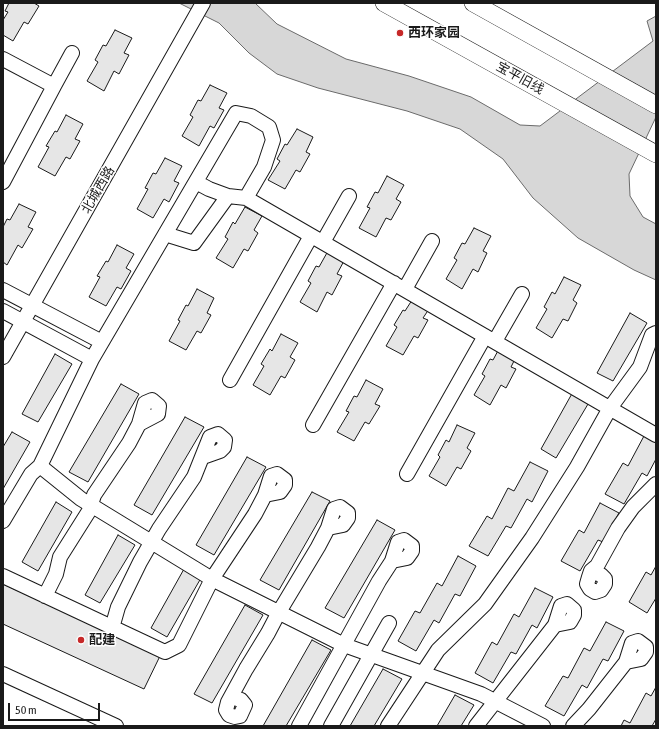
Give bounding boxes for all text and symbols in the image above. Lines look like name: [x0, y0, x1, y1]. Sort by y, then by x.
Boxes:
place label: 西环家园: [408, 25, 460, 41]
marker: 西环家园: [395, 28, 405, 38]
street label: 宝平旧线: [493, 59, 547, 97]
street label: 北城西路: [78, 164, 118, 216]
place label: 配建: [89, 632, 115, 648]
marker: 配建: [76, 635, 86, 645]
scale bar: [10, 695, 102, 721]
text: 50 m: [15, 703, 37, 717]

